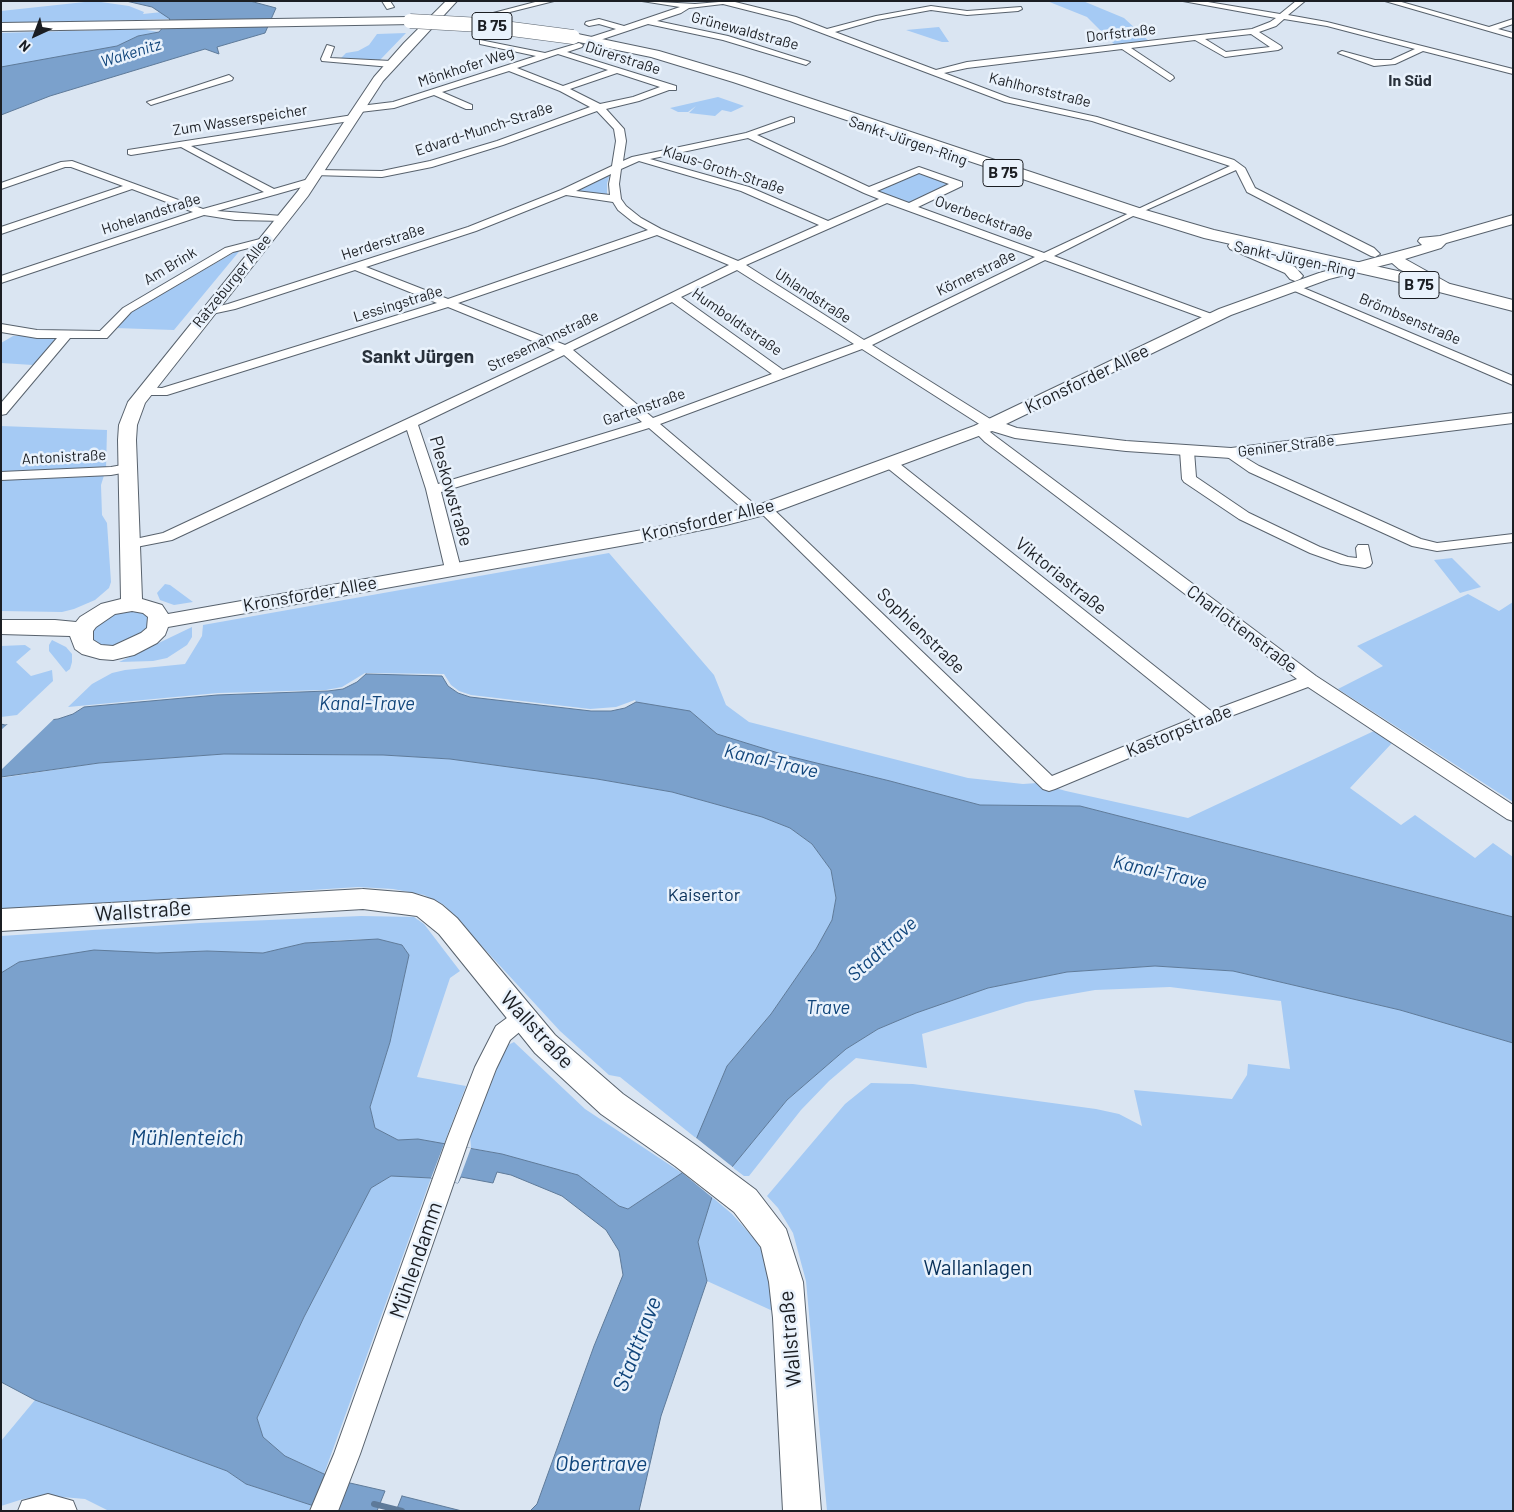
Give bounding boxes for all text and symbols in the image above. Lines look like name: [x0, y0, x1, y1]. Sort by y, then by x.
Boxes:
street label: Grünewaldstraße: [689, 8, 801, 54]
north arrow: [10, 10, 60, 60]
road number: B 75: [472, 12, 512, 40]
street label: Dorfstraße: [1085, 20, 1157, 46]
water label: Wakenitz: [99, 35, 163, 71]
text: N: [15, 37, 34, 56]
street label: Dürerstraße: [583, 37, 663, 79]
street label: Mönkhofer Weg: [416, 43, 516, 91]
street label: Kahlhorststraße: [987, 69, 1093, 111]
district label: In Süd: [1388, 71, 1432, 91]
street label: Edvard-Munch-Straße: [413, 98, 555, 160]
street label: Zum Wasserspeicher: [172, 100, 308, 140]
street label: Sankt-Jürgen-Ring: [846, 112, 970, 170]
street label: Klaus-Groth-Straße: [661, 142, 787, 198]
road number: B 75: [983, 160, 1023, 187]
street label: Hohelandstraße: [99, 189, 203, 239]
street label: Overbeckstraße: [932, 192, 1036, 244]
street label: Herderstraße: [339, 220, 427, 264]
street label: Ratzeburger Allee: [189, 231, 275, 331]
street label: Sankt-Jürgen-Ring: [1232, 237, 1358, 281]
street label: Am Brink: [140, 243, 200, 289]
street label: Körnerstraße: [933, 246, 1019, 300]
street label: Uhlandstraße: [772, 265, 854, 327]
road number: B 75: [1399, 272, 1439, 298]
street label: Lessingstraße: [351, 282, 445, 326]
street label: Humboldtstraße: [689, 284, 785, 360]
street label: Brömbsenstraße: [1356, 289, 1464, 349]
street label: Stresemannstraße: [485, 306, 601, 376]
street label: Kronsforder Allee: [1021, 340, 1153, 418]
district label: Sankt Jürgen: [362, 346, 474, 368]
street label: Gartenstraße: [600, 385, 688, 429]
street label: Geniner Straße: [1237, 431, 1335, 461]
street label: Pleskowstraße: [425, 433, 477, 549]
street label: Antonistraße: [21, 446, 107, 468]
street label: Kronsforder Allee: [640, 494, 776, 546]
street label: Viktoriastraße: [1011, 533, 1111, 619]
street label: Kronsforder Allee: [241, 572, 379, 616]
street label: Charlottenstraße: [1182, 580, 1302, 678]
street label: Sophienstraße: [872, 584, 970, 678]
water label: Kanal-Trave: [319, 693, 415, 715]
street label: Kastorpstraße: [1123, 700, 1235, 762]
water label: Kanal-Trave: [722, 739, 820, 783]
water label: Kanal-Trave: [1111, 850, 1209, 894]
park label: Kaisertor: [668, 884, 740, 906]
street label: Wallstraße: [94, 895, 192, 927]
water label: Stadttrave: [843, 912, 921, 986]
street label: Wallstraße: [495, 986, 579, 1074]
water label: Trave: [806, 997, 850, 1019]
water label: Mühlenteich: [131, 1125, 243, 1151]
street label: Mühlendamm: [384, 1198, 448, 1322]
park label: Wallanlagen: [923, 1255, 1033, 1281]
street label: Wallstraße: [773, 1290, 807, 1388]
water label: Stadttrave: [607, 1293, 667, 1395]
water label: Obertrave: [555, 1451, 647, 1477]

